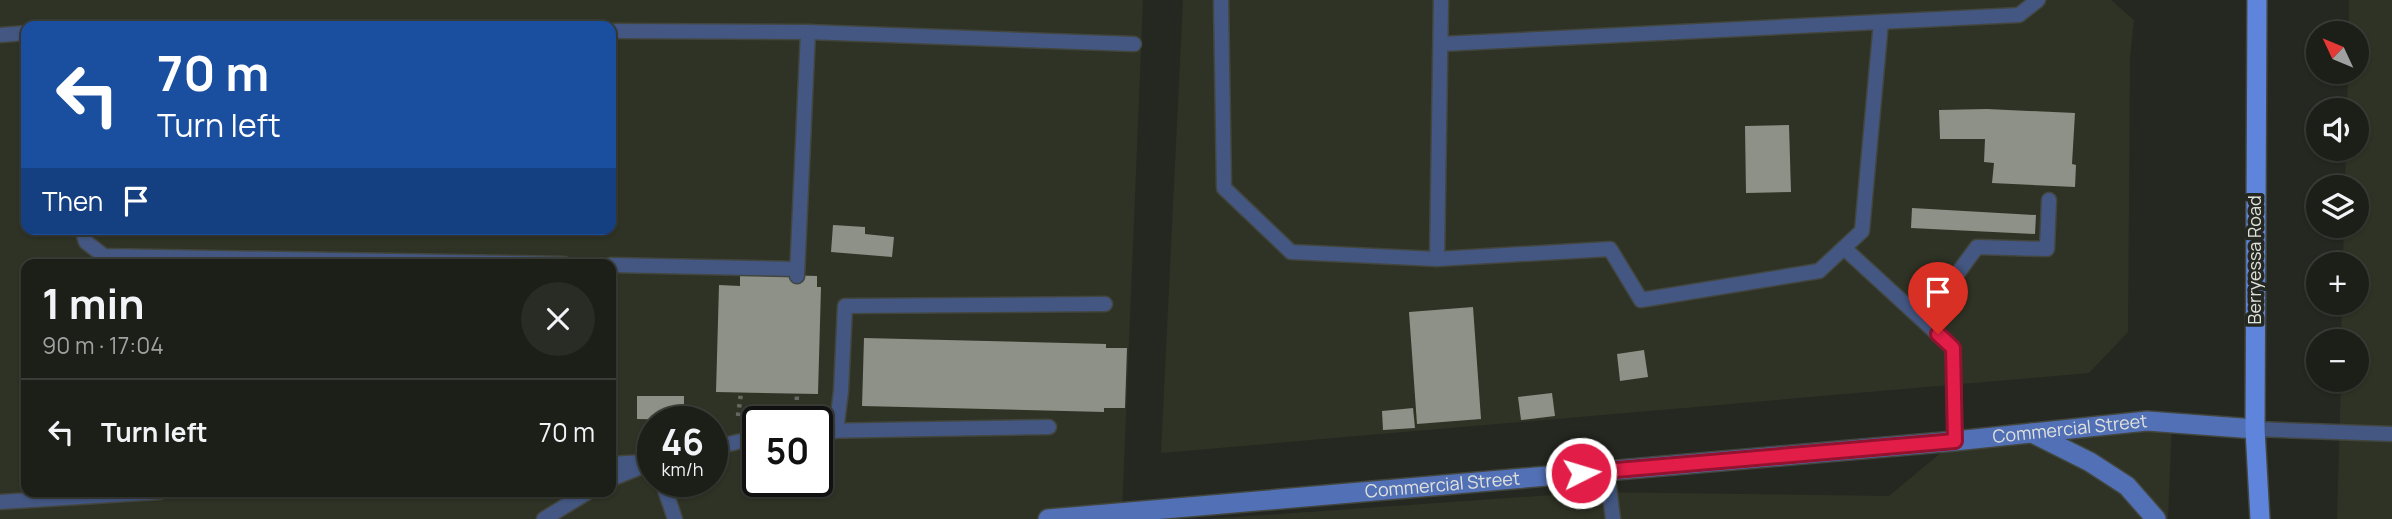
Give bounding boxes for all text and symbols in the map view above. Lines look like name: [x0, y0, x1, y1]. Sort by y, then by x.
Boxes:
north arrow: [2306, 21, 2370, 84]
map controls: [2306, 21, 2369, 392]
text: 70 m: [157, 39, 269, 106]
icon: left: [42, 49, 133, 140]
button: sound: [2306, 98, 2369, 161]
text: Turn left: [157, 103, 281, 147]
button: layers: [2306, 175, 2369, 238]
icon: arrive: [117, 182, 155, 220]
text: Then: [42, 183, 103, 219]
street label: Berryessa Road: [2242, 195, 2266, 325]
button: +: [2306, 252, 2369, 315]
pin: [1908, 262, 1968, 334]
icon: arrive: [1919, 273, 1957, 311]
text: 1 min: [42, 274, 145, 332]
button: close: [521, 282, 595, 356]
text: 90 m · 17:04: [42, 329, 164, 361]
button: −: [2306, 329, 2369, 392]
speed limit sign: 50: [742, 406, 833, 497]
street label: Commercial Street: [1991, 408, 2149, 448]
icon: left: [42, 413, 80, 451]
text: Turn left: [101, 414, 208, 450]
text: 70 m: [539, 414, 595, 450]
text: 46: [661, 418, 704, 466]
position arrow: [1544, 436, 1618, 510]
text: km/h: [662, 457, 703, 481]
street label: Commercial Street: [1364, 465, 1521, 503]

